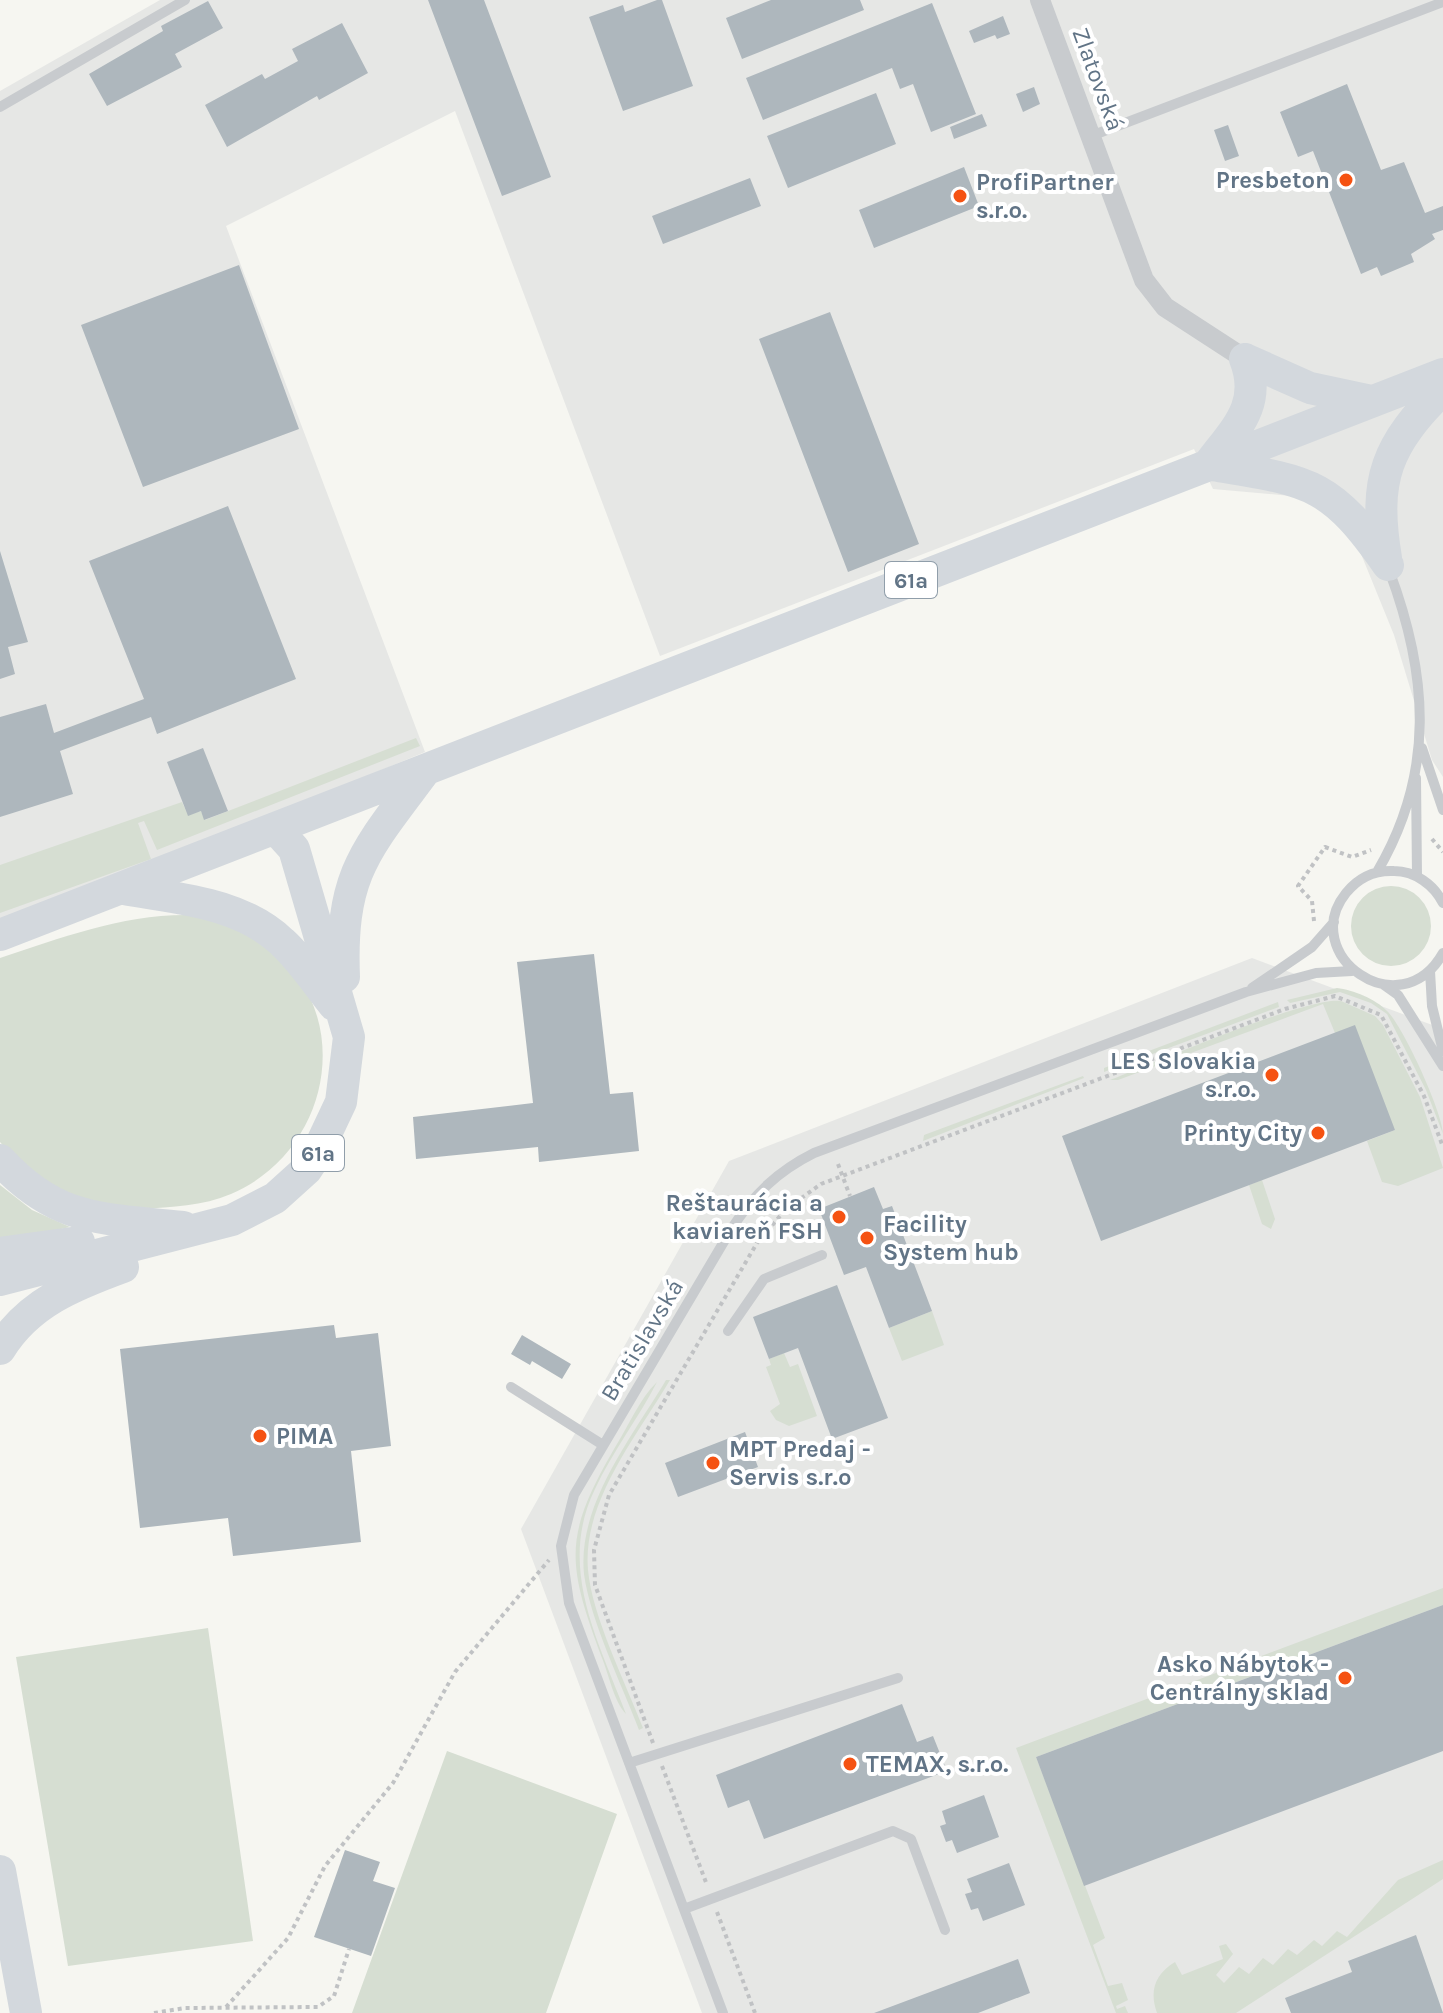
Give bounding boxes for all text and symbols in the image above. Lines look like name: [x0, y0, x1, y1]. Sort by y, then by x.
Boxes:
street label: Zlatovská: [1066, 24, 1130, 134]
place label: Presbeton: [1216, 166, 1330, 194]
place label: ProfiPartner s.r.o.: [976, 168, 1114, 224]
marker: Presbeton: [1337, 171, 1355, 189]
marker: ProfiPartner s.r.o.: [951, 187, 969, 205]
road number: 61a: [885, 562, 937, 598]
place label: LES Slovakia s.r.o.: [1110, 1047, 1256, 1103]
marker: LES Slovakia s.r.o.: [1263, 1066, 1281, 1084]
place label: Printy City: [1184, 1119, 1302, 1147]
marker: Printy City: [1309, 1124, 1327, 1142]
road number: 61a: [292, 1135, 344, 1171]
place label: Reštaurácia a kaviareň FSH: [665, 1189, 823, 1245]
marker: Reštaurácia a kaviareň FSH: [830, 1208, 848, 1226]
place label: Facility System hub: [883, 1210, 1019, 1266]
marker: Facility System hub: [858, 1229, 876, 1247]
street label: Bratislavská: [595, 1274, 689, 1406]
place label: PIMA: [276, 1422, 333, 1450]
marker: PIMA: [251, 1427, 269, 1445]
place label: MPT Predaj - Servis s.r.o: [729, 1435, 871, 1491]
marker: MPT Predaj - Servis s.r.o: [704, 1454, 722, 1472]
place label: Asko Nábytok - Centrálny sklad: [1150, 1650, 1329, 1706]
marker: Asko Nábytok - Centrálny sklad: [1336, 1669, 1354, 1687]
place label: TEMAX, s.r.o.: [866, 1750, 1009, 1778]
marker: TEMAX, s.r.o.: [841, 1755, 859, 1773]

